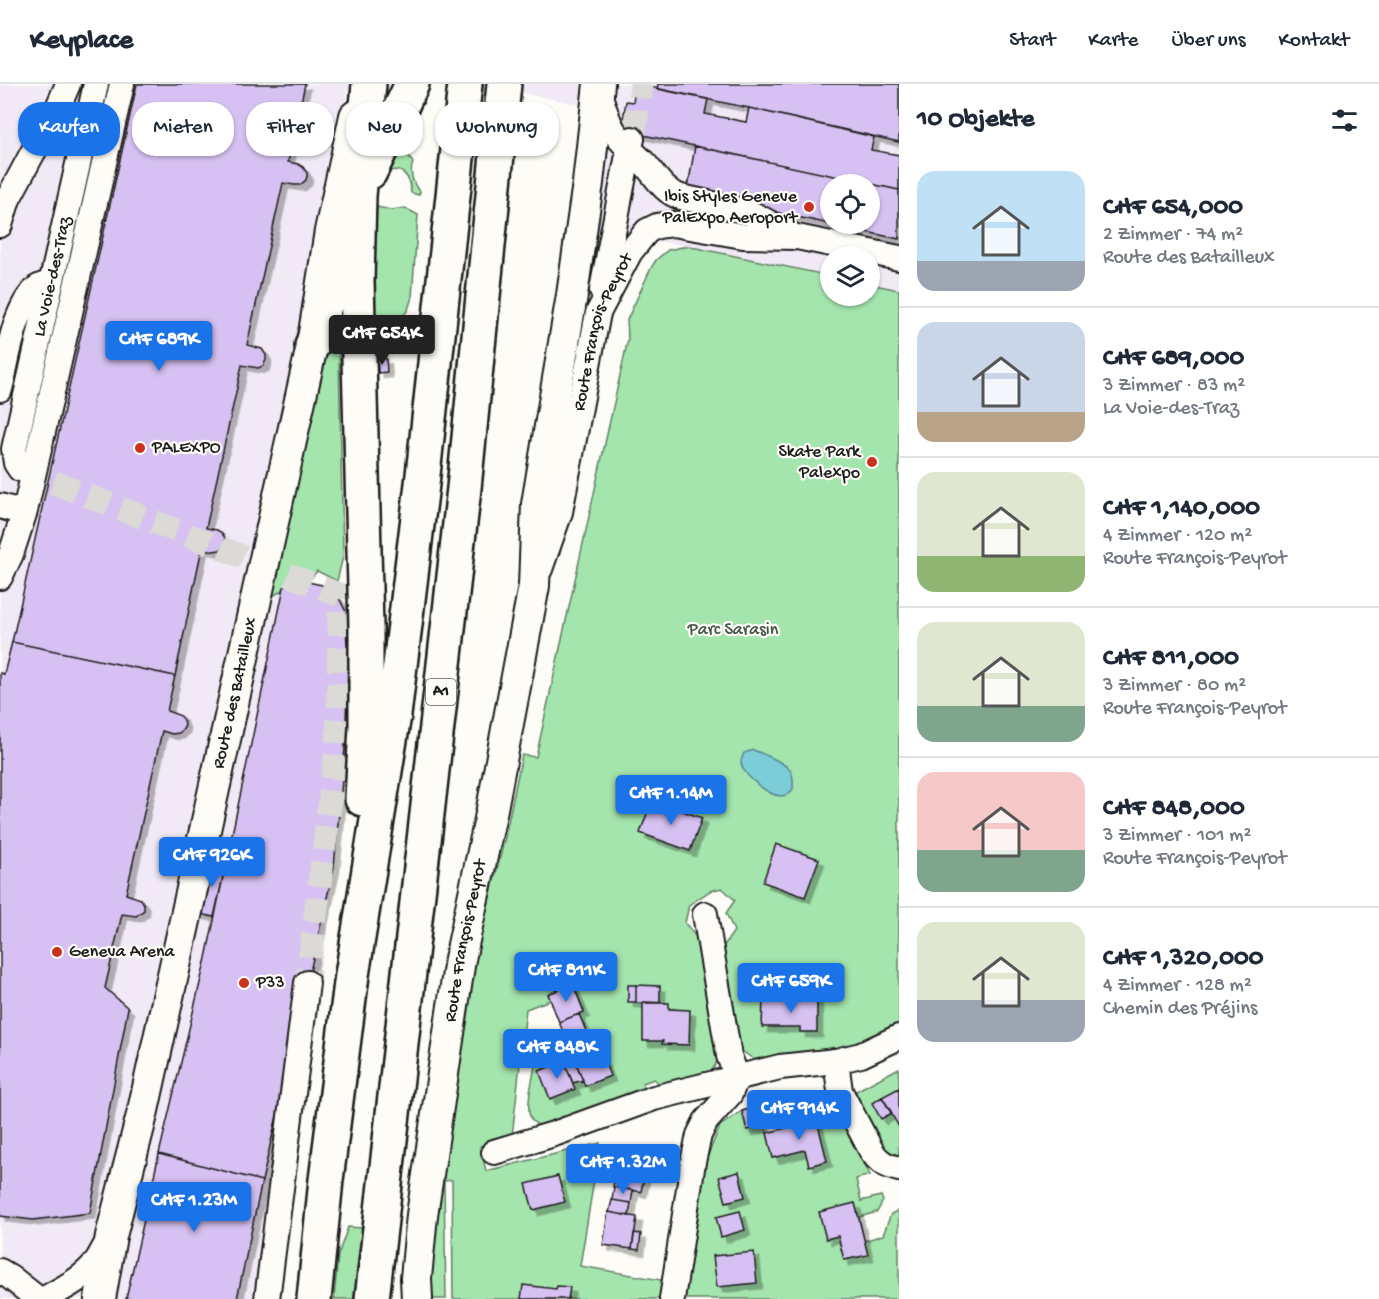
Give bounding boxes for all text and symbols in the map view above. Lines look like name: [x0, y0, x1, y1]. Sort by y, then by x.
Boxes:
text: Keyplace: [30, 25, 133, 58]
text: Start: [1009, 29, 1055, 54]
text: Karte: [1088, 29, 1138, 54]
text: Über uns: [1171, 29, 1245, 54]
text: Kontakt: [1278, 29, 1349, 54]
chip: Kaufen: [18, 102, 120, 156]
chip: Mieten: [132, 102, 234, 156]
chip: Filter: [246, 102, 334, 156]
chip: Neu: [346, 102, 423, 156]
chip: Wohnung: [435, 102, 559, 156]
icon: filters: [1328, 104, 1361, 137]
text: 10 Objekte: [917, 105, 1034, 136]
map controls: [820, 174, 880, 306]
button: locate: [820, 174, 880, 234]
place label: Ibis Styles Geneve PalExpo Aeroport: [661, 187, 799, 229]
text: CHF 654,000: [1103, 193, 1243, 224]
icon: home: [965, 195, 1037, 267]
marker: Ibis Styles Geneve PalExpo Aeroport: [802, 200, 816, 214]
street label: La Voie-des-Traz: [29, 214, 77, 339]
text: 2 Zimmer · 74 m²: [1103, 224, 1243, 247]
button: layers: [820, 246, 880, 306]
text: Route des Batailleux: [1103, 247, 1275, 270]
street label: Route François-Peyrot: [569, 249, 639, 413]
pin: CHF 654K: [320, 315, 444, 366]
pin: CHF 689K: [97, 321, 221, 372]
text: CHF 654K: [343, 323, 421, 346]
text: CHF 689K: [119, 329, 199, 352]
text: CHF 689,000: [1103, 344, 1244, 375]
icon: home: [965, 346, 1037, 418]
text: 3 Zimmer · 83 m²: [1103, 375, 1245, 398]
text: La Voie-des-Traz: [1103, 398, 1239, 421]
place label: PALEXPO: [151, 438, 221, 459]
marker: PALEXPO: [133, 441, 147, 455]
place label: Skate Park Palexpo: [778, 442, 862, 484]
marker: Skate Park Palexpo: [865, 455, 879, 469]
text: CHF 1,140,000: [1103, 494, 1260, 525]
icon: home: [965, 496, 1037, 568]
text: 4 Zimmer · 120 m²: [1103, 525, 1252, 548]
text: Route François-Peyrot: [1103, 548, 1286, 571]
street label: Route des Batailleux: [208, 615, 262, 771]
park label: Parc Sarasin: [687, 620, 779, 641]
text: CHF 811,000: [1103, 644, 1239, 675]
icon: home: [965, 646, 1037, 718]
text: 3 Zimmer · 80 m²: [1103, 675, 1246, 698]
road number: A1: [426, 679, 456, 705]
text: Route François-Peyrot: [1103, 698, 1286, 721]
pin: CHF 1.14M: [602, 775, 740, 826]
text: CHF 1.14M: [629, 783, 713, 806]
text: CHF 848,000: [1103, 794, 1245, 825]
icon: home: [965, 796, 1037, 868]
text: 3 Zimmer · 101 m²: [1103, 825, 1251, 848]
pin: CHF 926K: [150, 837, 274, 888]
text: CHF 926K: [173, 845, 251, 868]
text: Route François-Peyrot: [1103, 848, 1286, 871]
street label: Route François-Peyrot: [440, 856, 492, 1024]
place label: Geneva Arena: [69, 942, 176, 963]
text: CHF 1,320,000: [1103, 944, 1264, 975]
marker: Geneva Arena: [50, 945, 64, 959]
icon: home: [965, 946, 1037, 1018]
pin: CHF 811K: [504, 952, 628, 1003]
text: CHF 811K: [528, 960, 604, 983]
pin: CHF 659K: [729, 963, 853, 1014]
text: CHF 659K: [752, 971, 830, 994]
place label: P33: [255, 973, 285, 994]
text: 4 Zimmer · 128 m²: [1103, 975, 1252, 998]
marker: P33: [237, 976, 251, 990]
text: Chemin des Préjins: [1103, 998, 1257, 1021]
pin: CHF 848K: [495, 1029, 619, 1080]
text: CHF 848K: [517, 1037, 597, 1060]
pin: CHF 914K: [737, 1090, 861, 1141]
text: CHF 914K: [761, 1098, 837, 1121]
pin: CHF 1.32M: [554, 1144, 692, 1195]
text: CHF 1.32M: [580, 1152, 666, 1175]
pin: CHF 1.23M: [125, 1182, 263, 1233]
text: CHF 1.23M: [151, 1190, 237, 1213]

